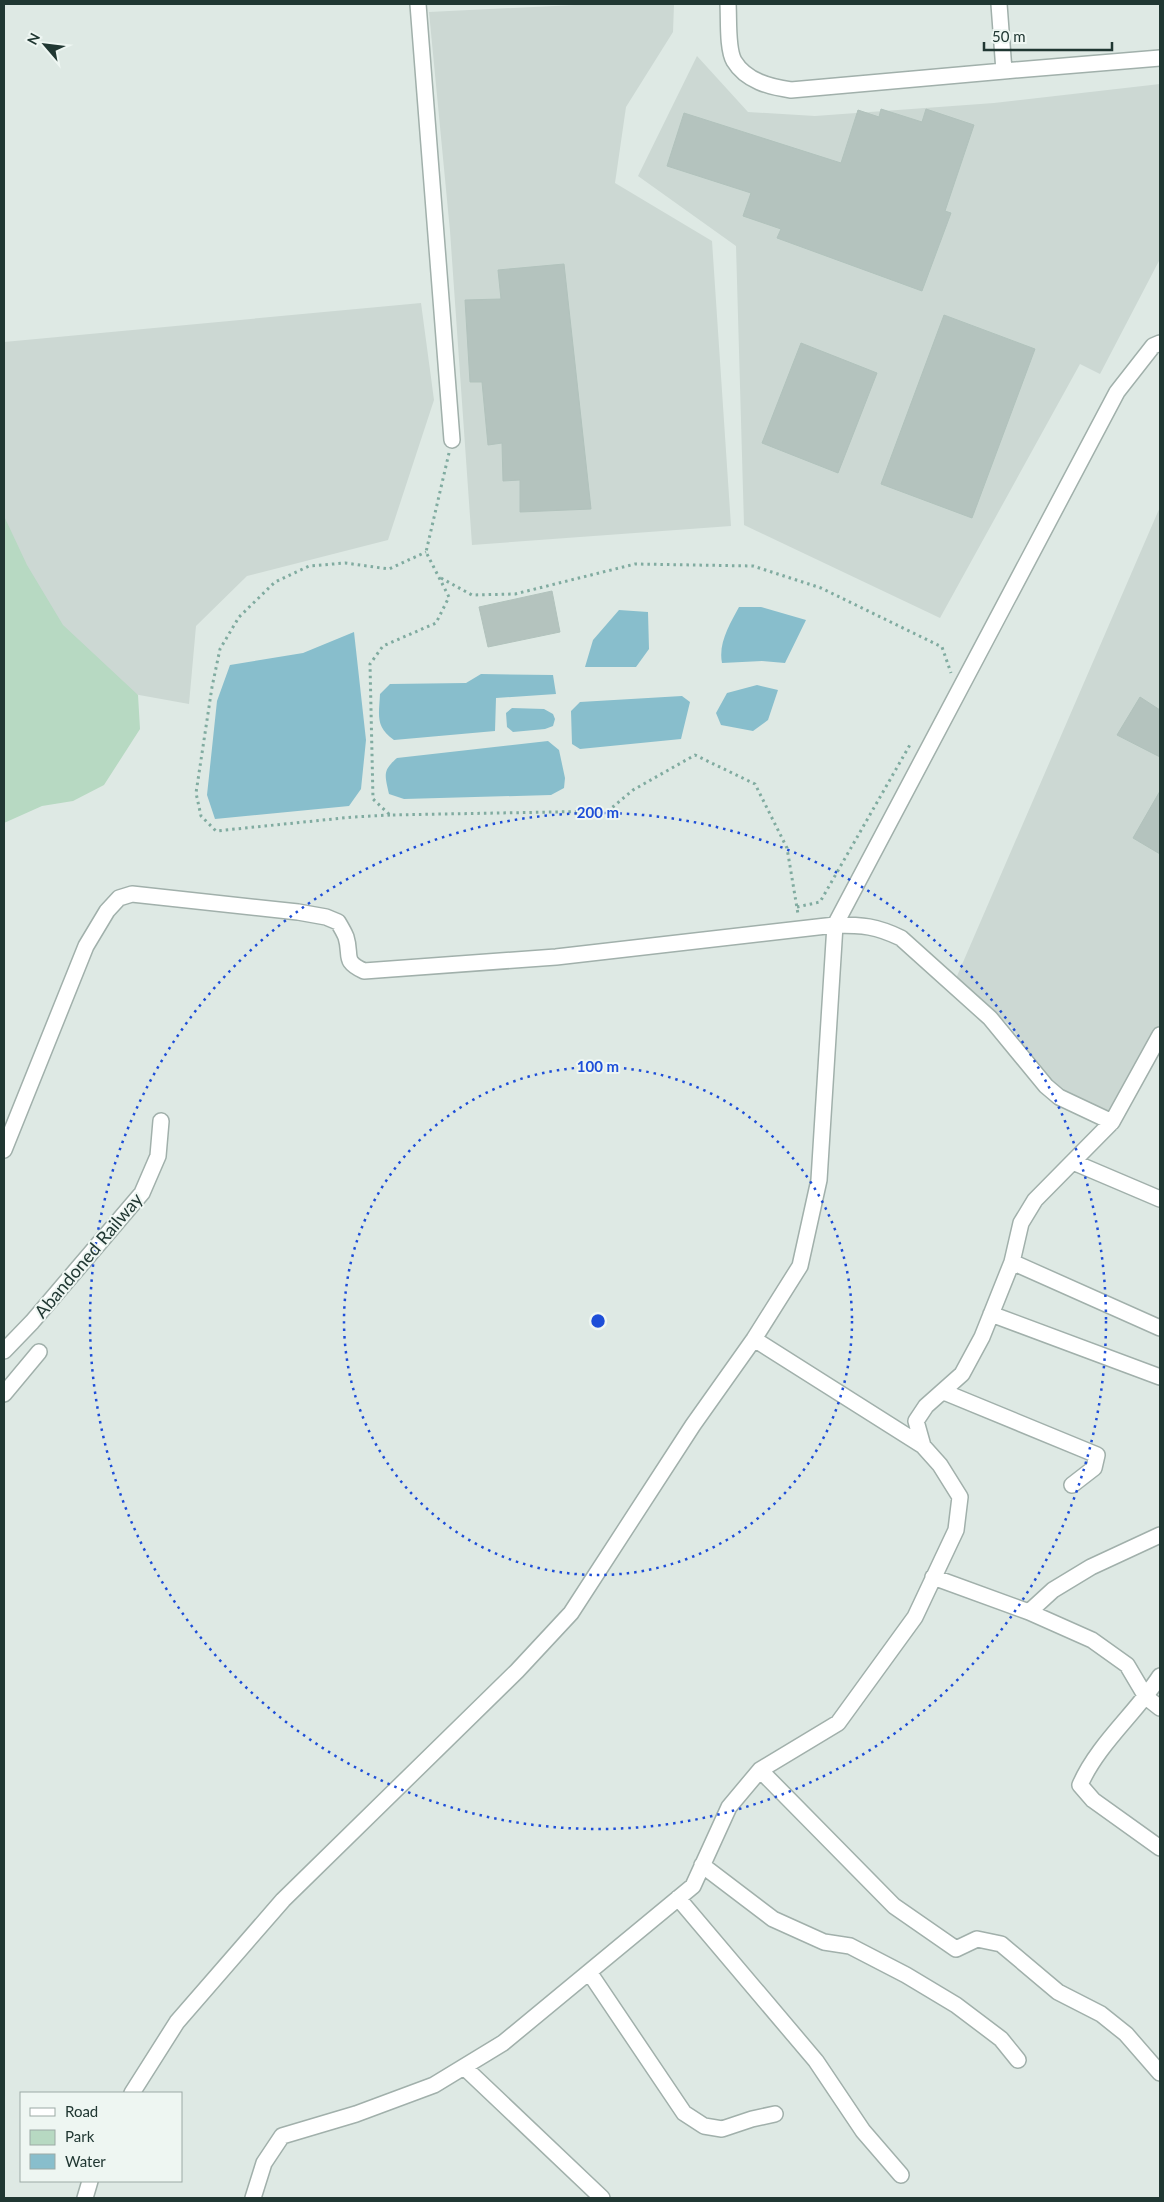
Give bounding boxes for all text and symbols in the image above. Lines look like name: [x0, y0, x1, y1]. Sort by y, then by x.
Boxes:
north arrow: [20, 20, 70, 70]
scale bar: [984, 20, 1112, 52]
text: 50 m: [992, 27, 1026, 45]
text: N: [23, 30, 43, 47]
text: 200 m: [577, 803, 619, 821]
text: 100 m: [577, 1057, 619, 1075]
street label: Abandoned Railway: [29, 1187, 147, 1322]
centre of rings: [589, 1312, 607, 1330]
legend: [20, 2092, 182, 2182]
text: Road: [65, 2102, 98, 2120]
text: Park: [65, 2127, 95, 2145]
text: Water: [65, 2152, 106, 2170]

